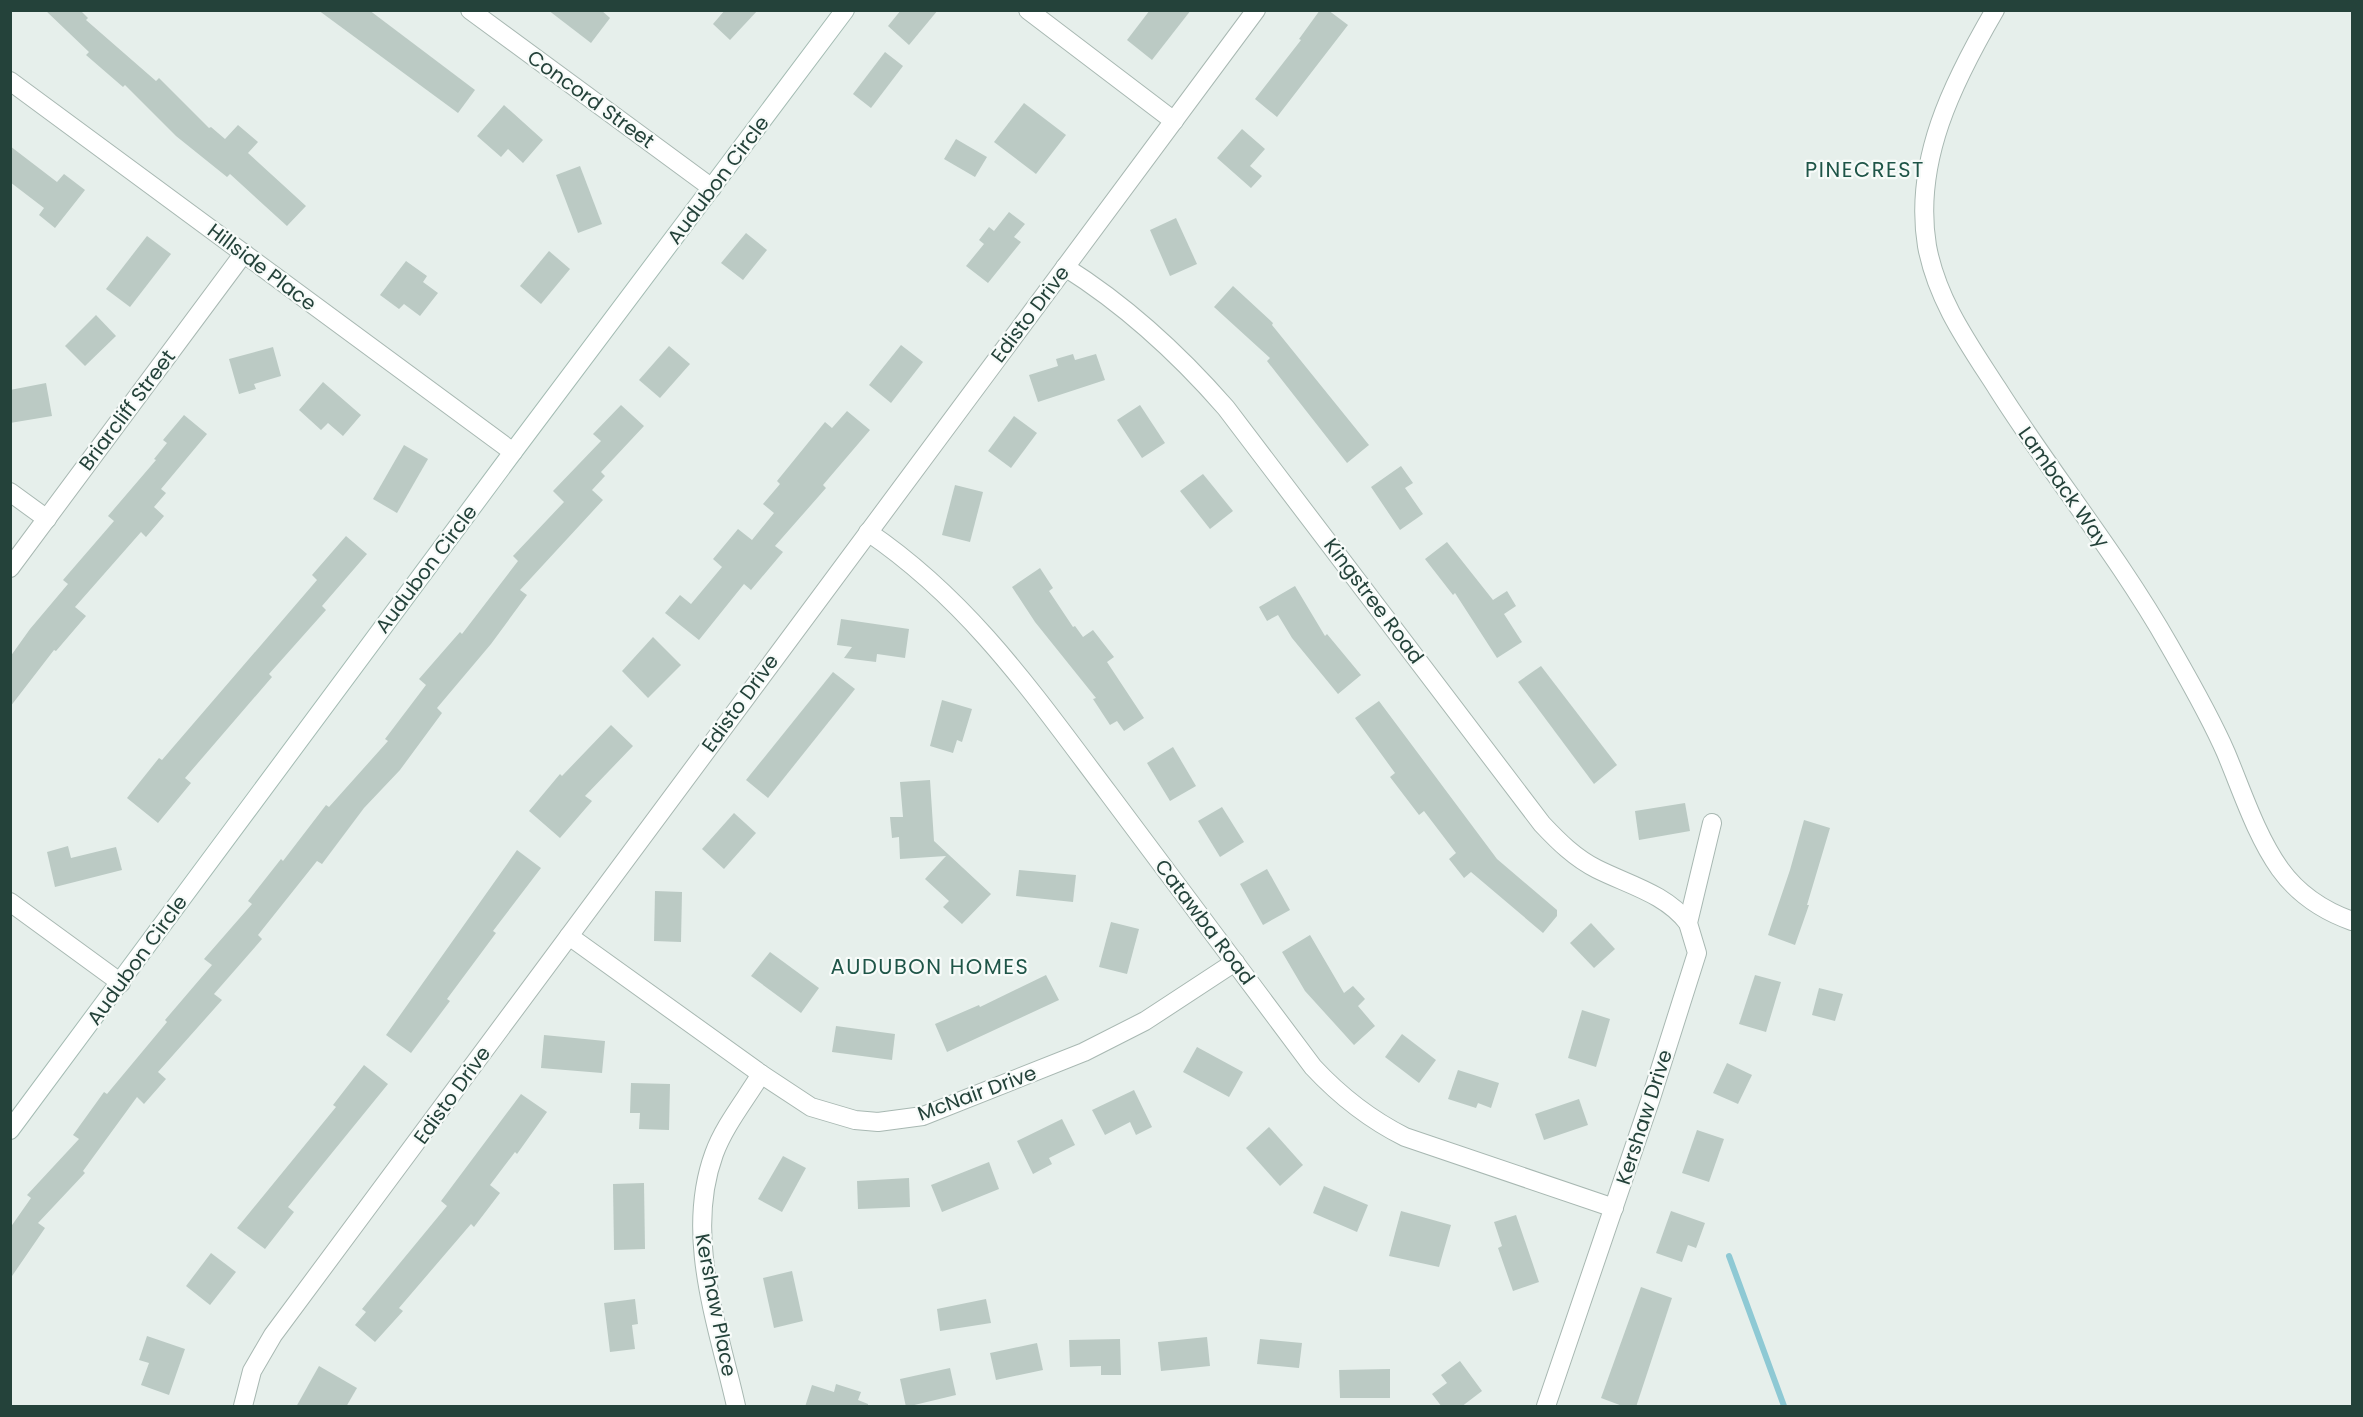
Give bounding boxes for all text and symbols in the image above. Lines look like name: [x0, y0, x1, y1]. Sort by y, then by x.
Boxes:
street label: Concord Street: [522, 43, 660, 155]
street label: Audubon Circle: [660, 110, 776, 250]
district label: PINECREST: [1805, 155, 1925, 184]
street label: Hillside Place: [202, 217, 322, 317]
street label: Edisto Drive: [984, 260, 1076, 368]
street label: Briarcliff Street: [72, 344, 182, 476]
street label: Lamback Way: [2012, 421, 2116, 553]
street label: Audubon Circle: [368, 499, 484, 639]
street label: Kingstree Road: [1318, 532, 1430, 670]
street label: Edisto Drive: [695, 648, 785, 758]
street label: Catawba Road: [1149, 853, 1261, 991]
street label: Audubon Circle: [80, 889, 194, 1031]
district label: AUDUBON HOMES: [831, 952, 1029, 981]
street label: Edisto Drive: [407, 1040, 497, 1150]
street label: Kershaw Drive: [1609, 1046, 1679, 1188]
street label: McNair Drive: [914, 1059, 1040, 1127]
street label: Kershaw Place: [688, 1231, 744, 1379]

